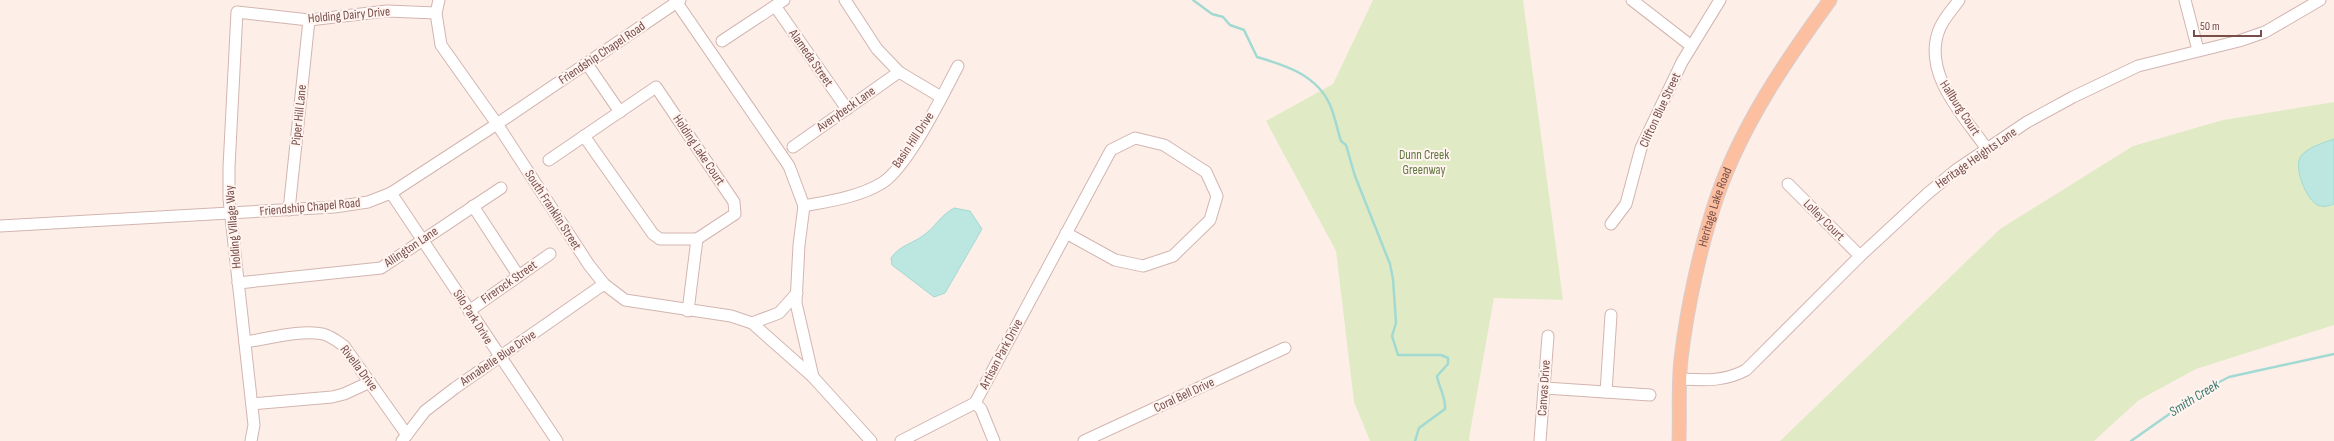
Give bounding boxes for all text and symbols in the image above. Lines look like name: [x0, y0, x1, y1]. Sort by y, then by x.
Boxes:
street label: Holding Dairy Drive: [307, 3, 391, 27]
scale bar: [2194, 12, 2261, 38]
street label: Friendship Chapel Road: [556, 18, 648, 88]
text: 50 m: [2200, 19, 2220, 34]
street label: Alameda Street: [785, 25, 837, 90]
street label: Clifton Blue Street: [1636, 70, 1684, 150]
street label: Hallburg Court: [1936, 77, 1984, 139]
street label: Averybeck Lane: [813, 83, 878, 136]
street label: Piper Hill Lane: [288, 84, 310, 146]
street label: Basin Hill Drive: [888, 109, 938, 171]
street label: Holding Lake Court: [669, 112, 729, 188]
street label: Heritage Heights Lane: [1932, 124, 2020, 192]
park label: Dunn Creek Greenway: [1399, 147, 1449, 178]
street label: Heritage Lake Road: [1695, 165, 1736, 249]
street label: South Franklin Street: [521, 167, 585, 253]
street label: Holding Village Way: [221, 185, 245, 269]
street label: Friendship Chapel Road: [259, 195, 361, 219]
street label: Lolley Court: [1800, 196, 1848, 244]
street label: Allington Lane: [380, 223, 441, 271]
street label: Firerock Street: [478, 257, 540, 307]
street label: Silo Park Drive: [450, 287, 496, 347]
street label: Artisan Park Drive: [975, 316, 1026, 393]
street label: Annabelle Blue Drive: [456, 327, 539, 390]
street label: Rivella Drive: [337, 342, 381, 394]
street label: Canvas Drive: [1534, 360, 1554, 416]
street label: Coral Bell Drive: [1151, 374, 1217, 416]
water label: Smith Creek: [2166, 376, 2223, 420]

